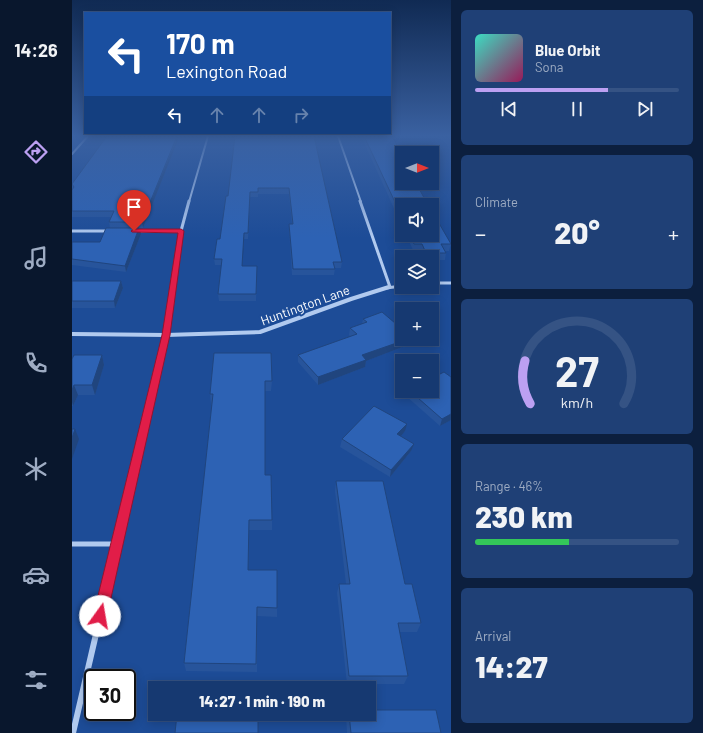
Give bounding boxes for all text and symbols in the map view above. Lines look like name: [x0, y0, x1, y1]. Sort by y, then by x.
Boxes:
text: 170 m: [166, 26, 235, 60]
icon: left: [100, 28, 152, 80]
text: 14:26: [14, 39, 58, 61]
text: Blue Orbit: [535, 41, 600, 59]
text: Sona: [535, 59, 563, 75]
text: Lexington Road: [166, 60, 287, 82]
icon: previous: [498, 98, 520, 120]
icon: pause: [566, 98, 588, 120]
icon: next: [634, 98, 656, 120]
icon: left: [164, 104, 186, 126]
icon: ahead: [206, 104, 228, 126]
icon: ahead: [248, 104, 270, 126]
icon: right: [290, 104, 312, 126]
icon: directions: [22, 138, 50, 166]
north arrow: [395, 146, 439, 190]
map controls: [395, 146, 439, 398]
pin: [117, 190, 151, 231]
text: Climate: [475, 194, 518, 210]
icon: arrive: [123, 196, 145, 218]
button: sound: [395, 198, 439, 242]
text: 20°: [554, 214, 600, 250]
text: −: [475, 220, 486, 246]
text: +: [668, 220, 679, 246]
icon: music: [22, 244, 50, 272]
button: layers: [395, 250, 439, 294]
street label: Huntington Lane: [258, 281, 352, 329]
button: +: [395, 302, 439, 346]
text: 27: [555, 345, 599, 395]
icon: phone: [22, 349, 50, 377]
button: −: [395, 354, 439, 398]
text: km/h: [561, 394, 593, 411]
icon: climate: [22, 455, 50, 483]
text: Range · 46%: [475, 478, 543, 494]
text: 230 km: [475, 498, 573, 534]
icon: car: [22, 561, 50, 589]
position arrow: [79, 595, 121, 637]
text: Arrival: [475, 628, 511, 644]
text: 14:27: [475, 648, 548, 684]
icon: filters: [22, 666, 50, 694]
speed limit sign: 30: [84, 669, 136, 721]
text: 14:27 · 1 min · 190 m: [199, 692, 325, 710]

